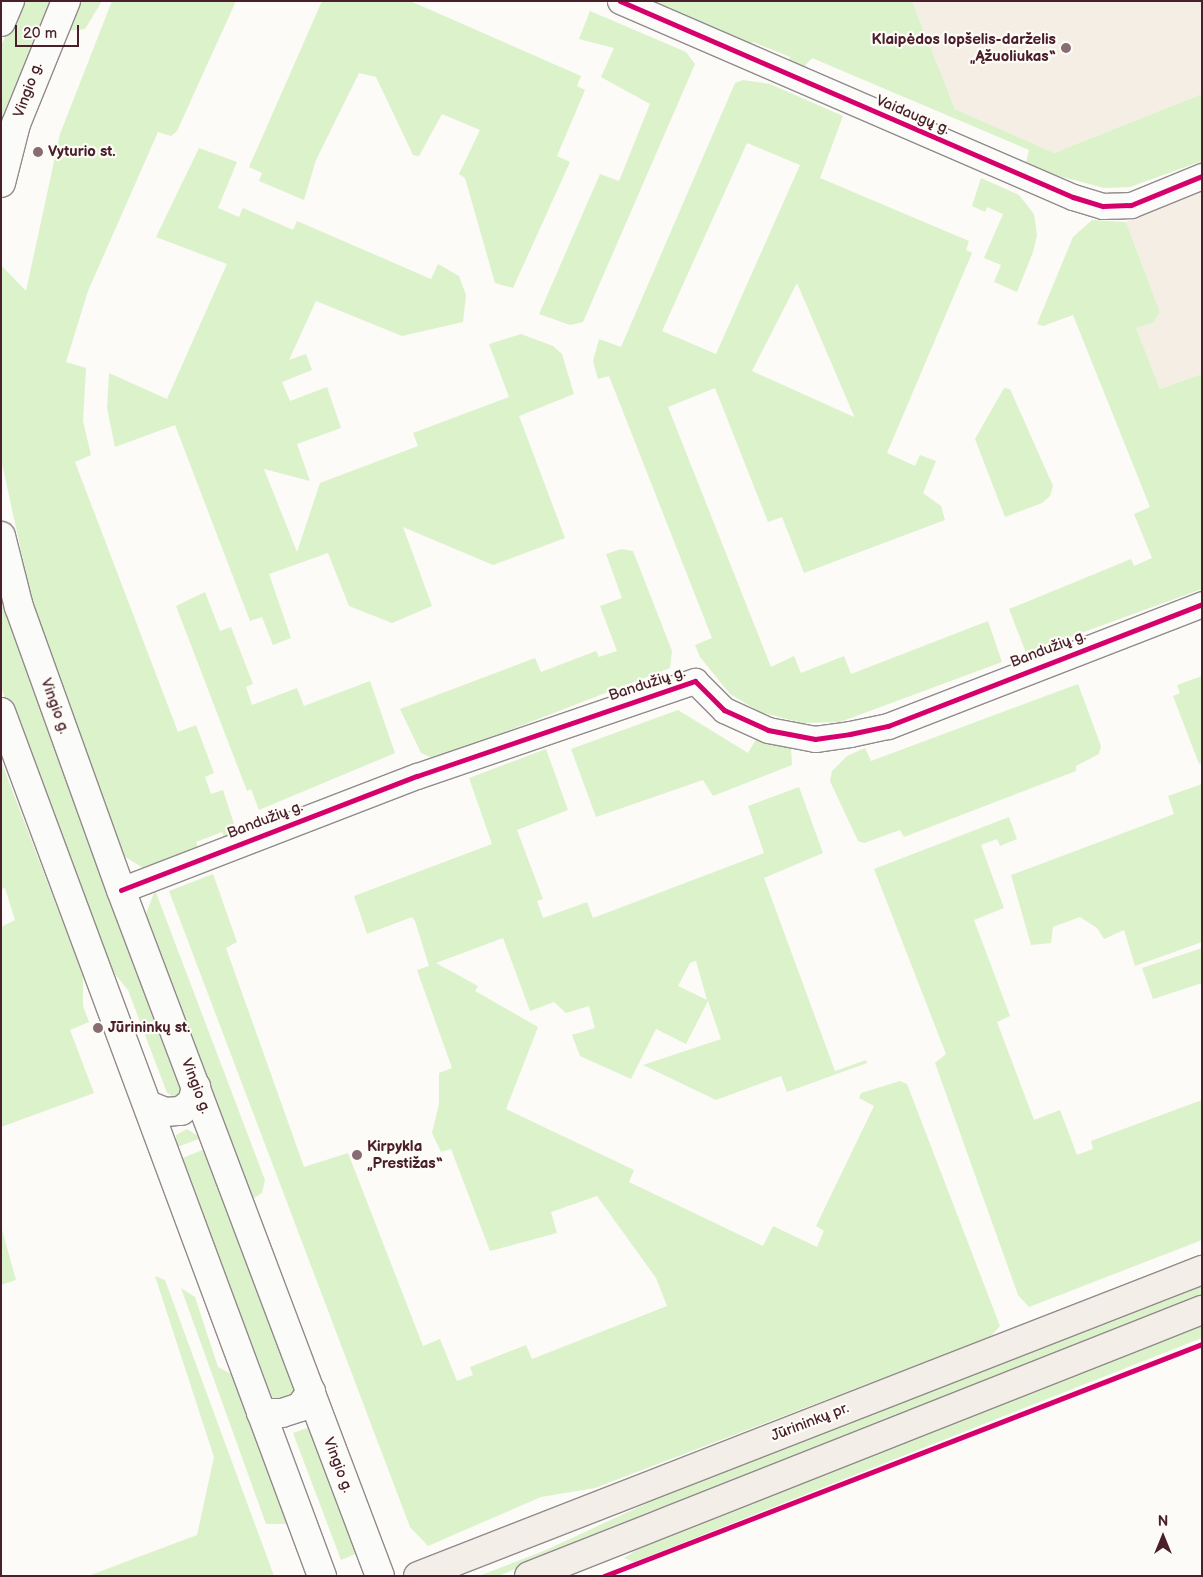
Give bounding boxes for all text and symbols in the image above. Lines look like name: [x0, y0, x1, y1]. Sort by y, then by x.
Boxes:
scale bar: [18, 15, 81, 47]
text: 20 m: [23, 24, 57, 43]
place label: Klaipėdos lopšelis-darželis „Ąžuoliukas“: [871, 30, 1056, 65]
marker: Klaipėdos lopšelis-darželis „Ąžuoliukas“: [1060, 42, 1072, 54]
street label: Vingio g.: [10, 60, 46, 120]
street label: Vaidaugų g.: [873, 91, 953, 139]
place label: Vyturio st.: [48, 143, 116, 161]
marker: Vyturio st.: [32, 146, 44, 158]
street label: Bandužių g.: [1008, 626, 1088, 672]
street label: Bandužių g.: [606, 663, 688, 705]
street label: Vingio g.: [37, 676, 73, 736]
street label: Bandužių g.: [225, 797, 305, 843]
place label: Jūrininkų st.: [108, 1019, 190, 1037]
marker: Jūrininkų st.: [92, 1022, 104, 1034]
street label: Vingio g.: [177, 1056, 215, 1116]
place label: Kirpykla „Prestižas“: [367, 1137, 443, 1172]
marker: Kirpykla „Prestižas“: [351, 1149, 363, 1161]
street label: Jūrininkų pr.: [769, 1399, 851, 1445]
street label: Vingio g.: [319, 1435, 357, 1495]
north arrow: [1138, 1512, 1188, 1562]
text: N: [1158, 1513, 1168, 1530]

